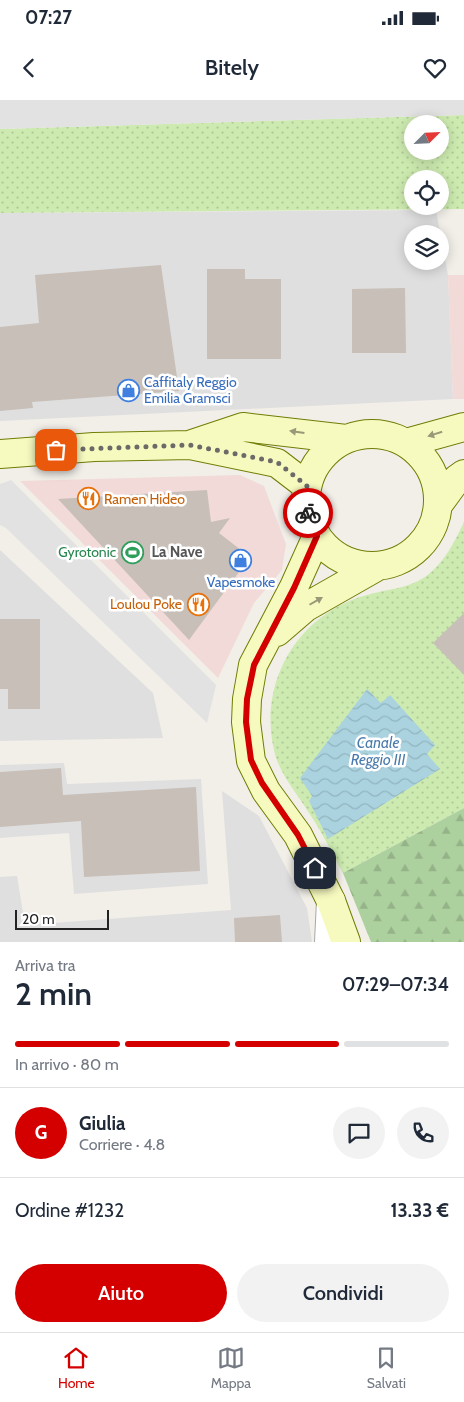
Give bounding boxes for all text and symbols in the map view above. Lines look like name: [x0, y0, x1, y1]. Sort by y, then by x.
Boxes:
text: 07:27: [25, 6, 72, 29]
icon: back: [15, 54, 43, 82]
text: Bitely: [205, 54, 259, 81]
icon: heart: [421, 54, 449, 82]
north arrow: [404, 115, 449, 160]
map controls: [404, 115, 449, 270]
button: locate: [404, 170, 449, 215]
button: layers: [404, 225, 449, 270]
place label: Caffitaly Reggio Emilia Gramsci: [144, 373, 237, 407]
shop icon: Caffitaly Reggio Emilia Gramsci: [116, 378, 140, 402]
one-way arrow: [289, 428, 305, 436]
pin: [35, 429, 77, 471]
one-way arrow: [427, 431, 442, 439]
icon: bag: [42, 436, 70, 464]
restaurant icon: Ramen Hideo: [76, 487, 100, 511]
courier: [283, 488, 333, 538]
place label: Ramen Hideo: [104, 490, 185, 508]
icon: bike: [294, 499, 322, 527]
sports icon: Gyrotonic: [120, 540, 144, 564]
place label: Gyrotonic: [58, 543, 116, 561]
district label: La Nave: [151, 543, 203, 561]
shop icon: Vapesmoke: [229, 548, 253, 572]
place label: Vapesmoke: [207, 573, 275, 591]
restaurant icon: Loulou Poke: [186, 592, 210, 616]
place label: Loulou Poke: [110, 595, 182, 613]
one-way arrow: [309, 597, 323, 605]
water label: Canale Reggio III: [351, 734, 405, 769]
pin: [294, 847, 336, 889]
icon: home: [301, 854, 329, 882]
scale bar: [15, 907, 109, 930]
text: 20 m: [22, 910, 55, 928]
text: Arriva tra: [15, 956, 75, 975]
text: 07:29–07:34: [342, 973, 449, 996]
text: 2 min: [15, 974, 92, 1013]
text: In arrivo · 80 m: [15, 1055, 119, 1074]
button: chat: [333, 1107, 385, 1159]
button: phone: [397, 1107, 449, 1159]
text: Giulia: [79, 1112, 126, 1135]
text: G: [35, 1121, 47, 1144]
text: Corriere · 4.8: [79, 1135, 165, 1154]
text: Ordine #1232: [15, 1199, 124, 1222]
text: 13.33 €: [391, 1199, 449, 1222]
button: Aiuto: [15, 1264, 227, 1322]
button: Condividi: [237, 1264, 449, 1322]
tab: Home: [58, 1344, 95, 1392]
tab: Mappa: [211, 1344, 251, 1392]
tab: Salvati: [367, 1344, 406, 1392]

